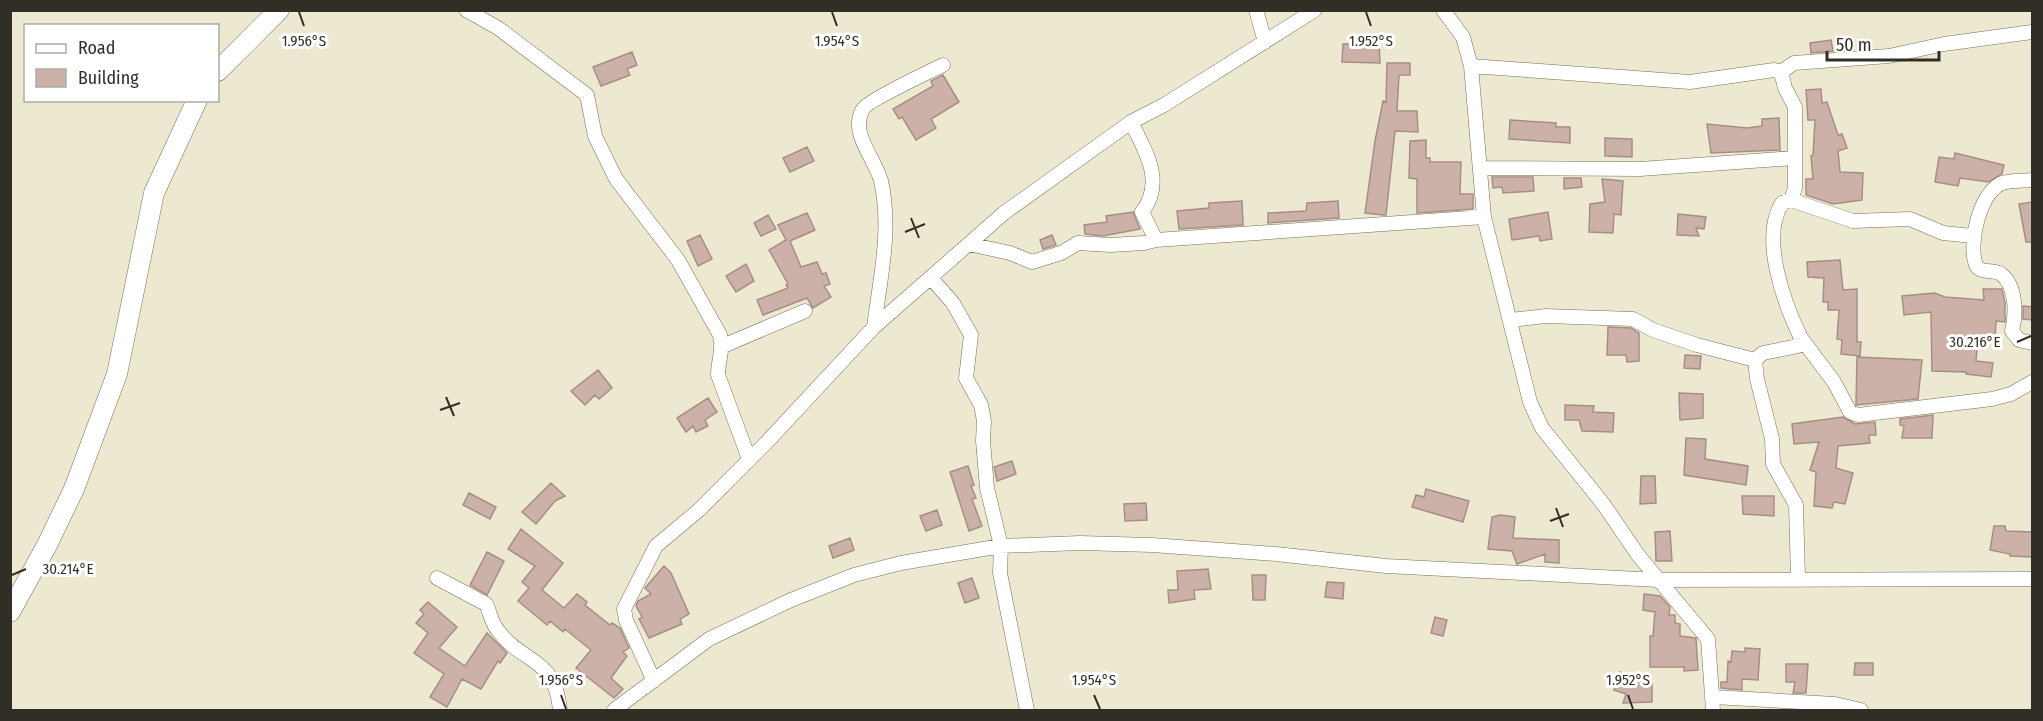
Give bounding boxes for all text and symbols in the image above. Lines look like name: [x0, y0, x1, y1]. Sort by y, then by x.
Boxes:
legend: [24, 24, 219, 102]
scale bar: [1827, 24, 1940, 62]
text: 1.956°S: [282, 32, 326, 50]
text: 1.954°S: [815, 32, 859, 50]
text: 1.952°S: [1349, 32, 1393, 50]
text: 50 m: [1836, 34, 1872, 56]
text: Road: [78, 37, 115, 59]
text: Building: [78, 67, 139, 89]
text: 30.216°E: [1949, 333, 2001, 351]
text: 30.214°E: [42, 560, 94, 578]
text: 1.956°S: [539, 671, 583, 689]
text: 1.954°S: [1072, 671, 1116, 689]
text: 1.952°S: [1606, 671, 1650, 689]

